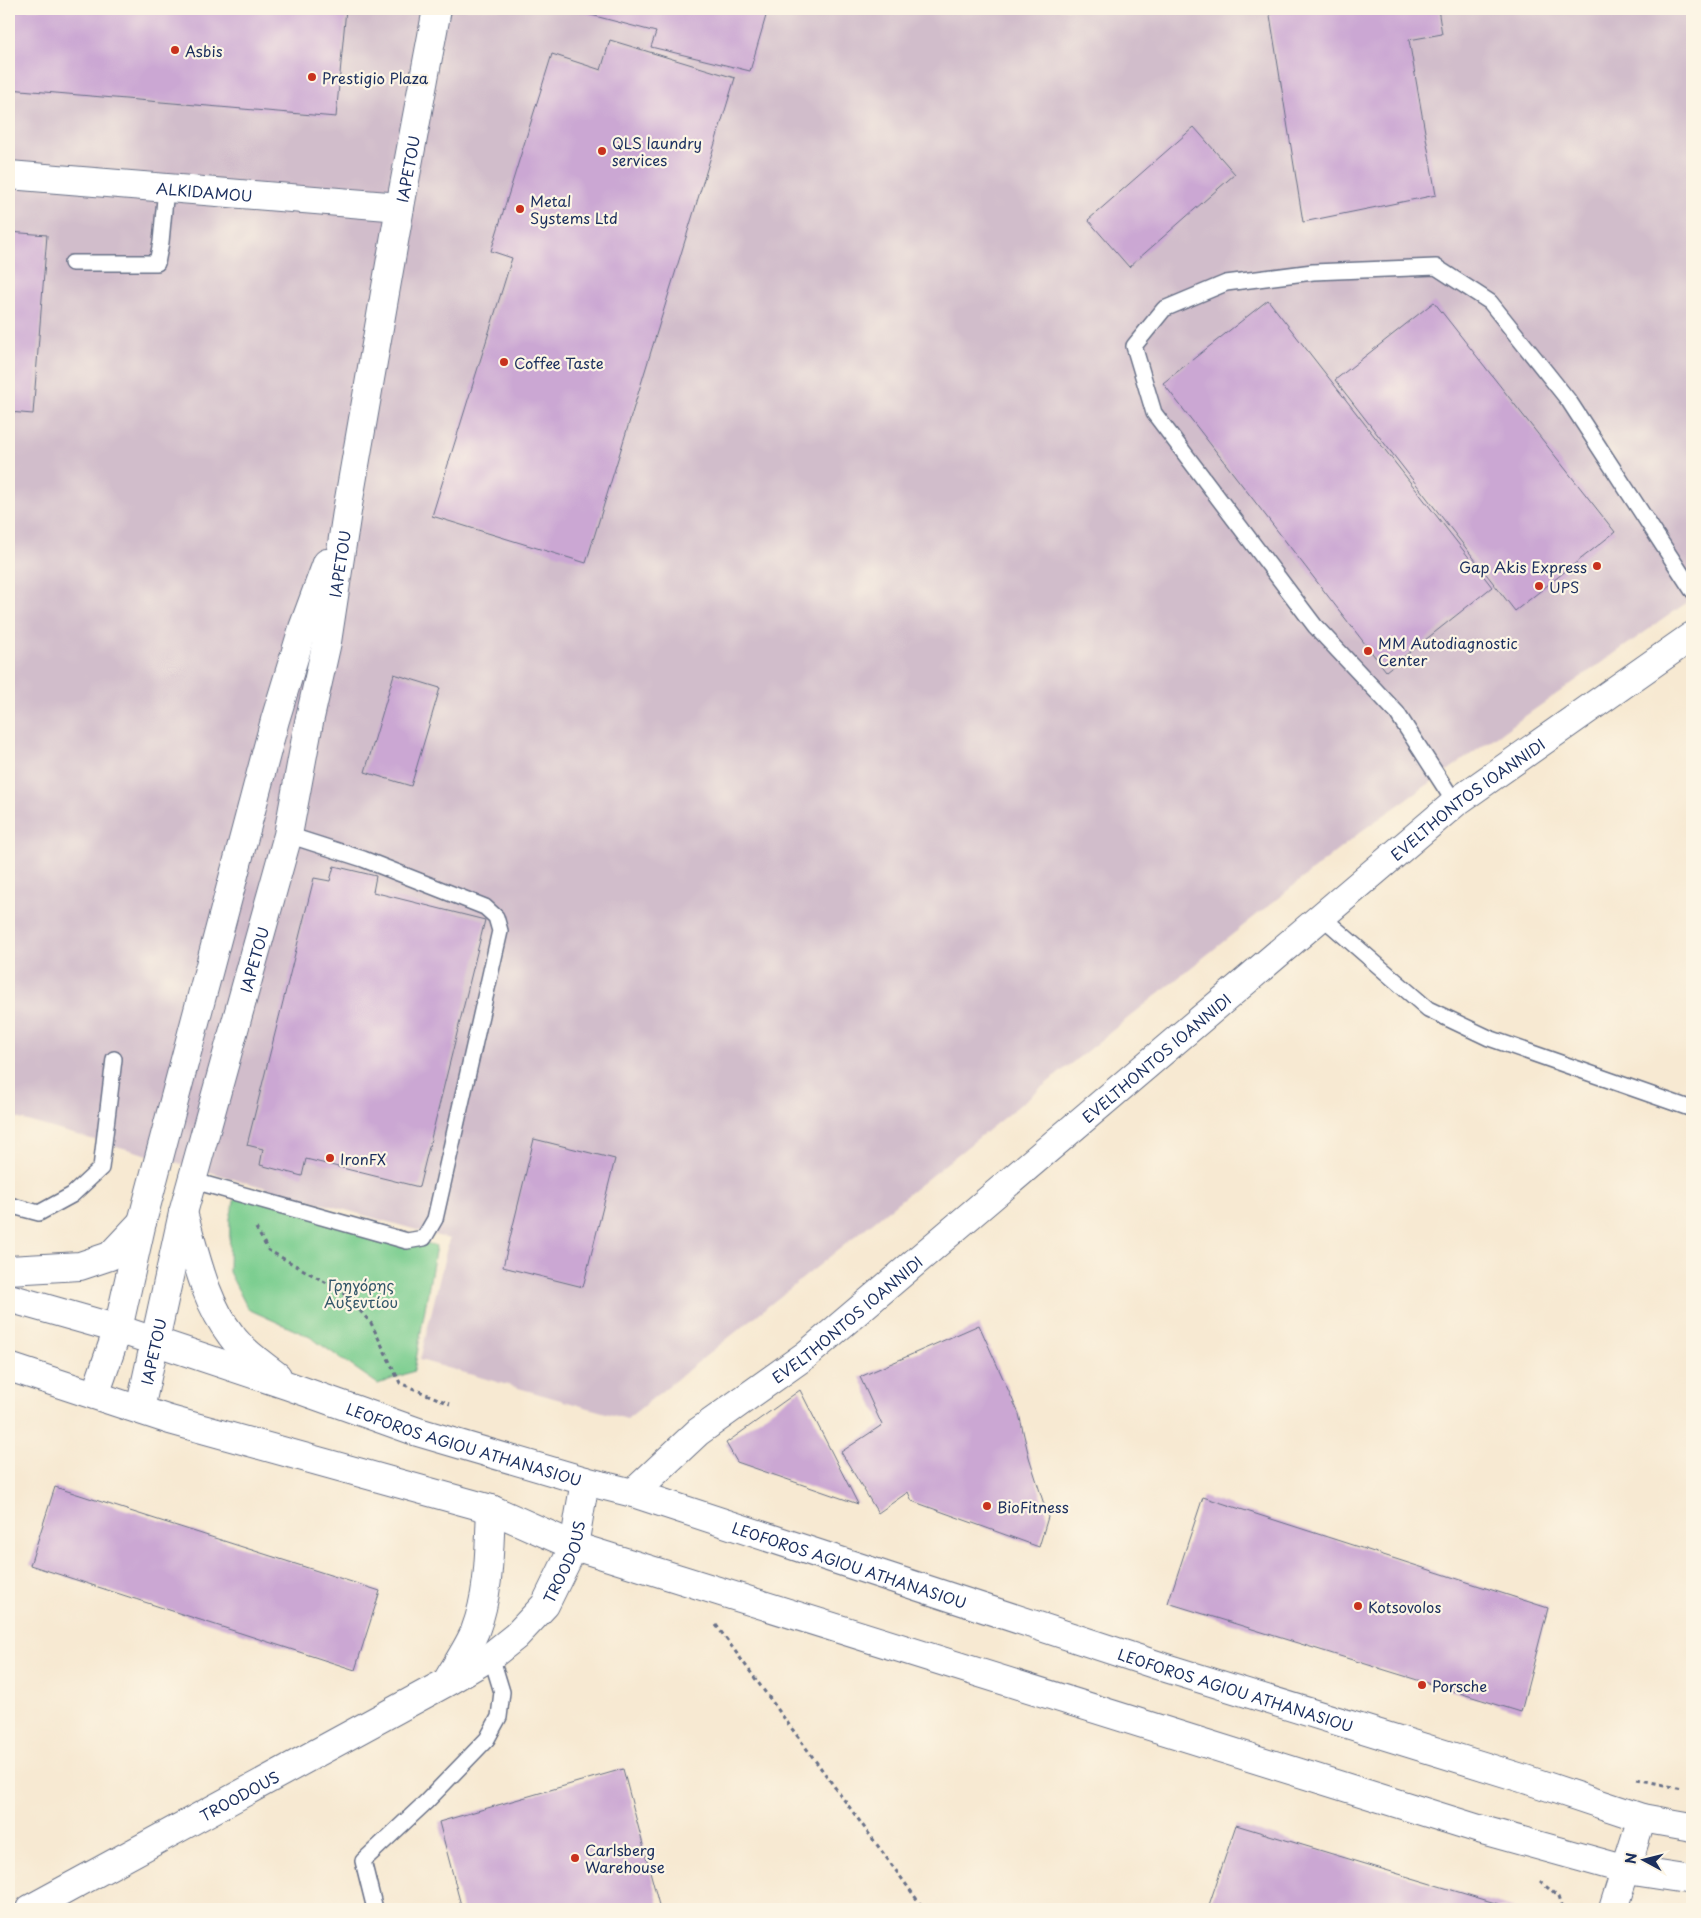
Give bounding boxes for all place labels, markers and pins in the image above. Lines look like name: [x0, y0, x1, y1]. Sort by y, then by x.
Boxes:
place label: Asbis: [185, 39, 223, 62]
marker: Asbis: [169, 44, 181, 56]
place label: Prestigio Plaza: [322, 66, 429, 89]
marker: Prestigio Plaza: [306, 71, 318, 83]
place label: QLS laundry services: [612, 131, 702, 171]
marker: QLS laundry services: [596, 145, 608, 157]
place label: Metal Systems Ltd: [530, 189, 618, 229]
marker: Metal Systems Ltd: [514, 203, 526, 215]
place label: Coffee Taste: [514, 351, 604, 374]
marker: Coffee Taste: [498, 356, 510, 368]
place label: Gap Akis Express: [1459, 555, 1587, 578]
marker: Gap Akis Express: [1591, 560, 1603, 572]
place label: UPS: [1549, 575, 1579, 598]
marker: UPS: [1533, 580, 1545, 592]
place label: MM Autodiagnostic Center: [1378, 631, 1518, 671]
marker: MM Autodiagnostic Center: [1362, 645, 1374, 657]
place label: IronFX: [340, 1147, 386, 1170]
marker: IronFX: [324, 1152, 336, 1164]
place label: BioFitness: [997, 1495, 1069, 1518]
marker: BioFitness: [981, 1500, 993, 1512]
place label: Kotsovolos: [1368, 1595, 1441, 1618]
marker: Kotsovolos: [1352, 1600, 1364, 1612]
place label: Porsche: [1432, 1674, 1487, 1697]
marker: Porsche: [1416, 1679, 1428, 1691]
place label: Carlsberg Warehouse: [585, 1838, 665, 1878]
marker: Carlsberg Warehouse: [569, 1852, 581, 1864]

